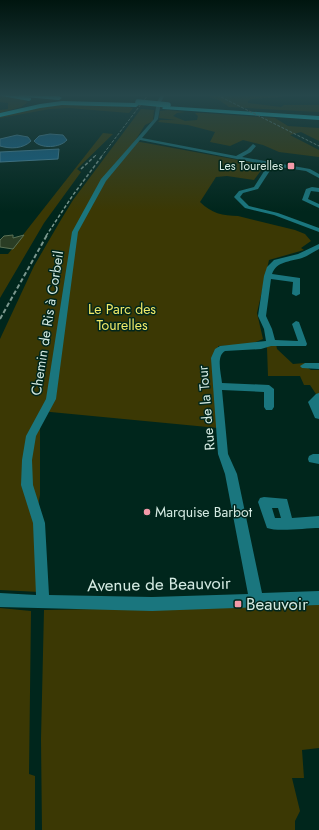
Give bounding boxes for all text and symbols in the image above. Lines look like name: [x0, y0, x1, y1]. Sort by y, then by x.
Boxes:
place label: Les Tourelles: [219, 157, 283, 175]
marker: Les Tourelles: [286, 161, 296, 171]
street label: Chemin de Ris à Corbeil: [26, 249, 68, 397]
park label: Le Parc des Tourelles: [88, 299, 156, 335]
street label: Rue de la Tour: [192, 365, 220, 451]
place label: Marquise Barbot: [155, 502, 253, 522]
marker: Marquise Barbot: [142, 507, 152, 517]
street label: Avenue de Beauvoir: [87, 571, 231, 597]
place label: Beauvoir: [246, 592, 308, 616]
marker: Beauvoir: [233, 599, 243, 609]

